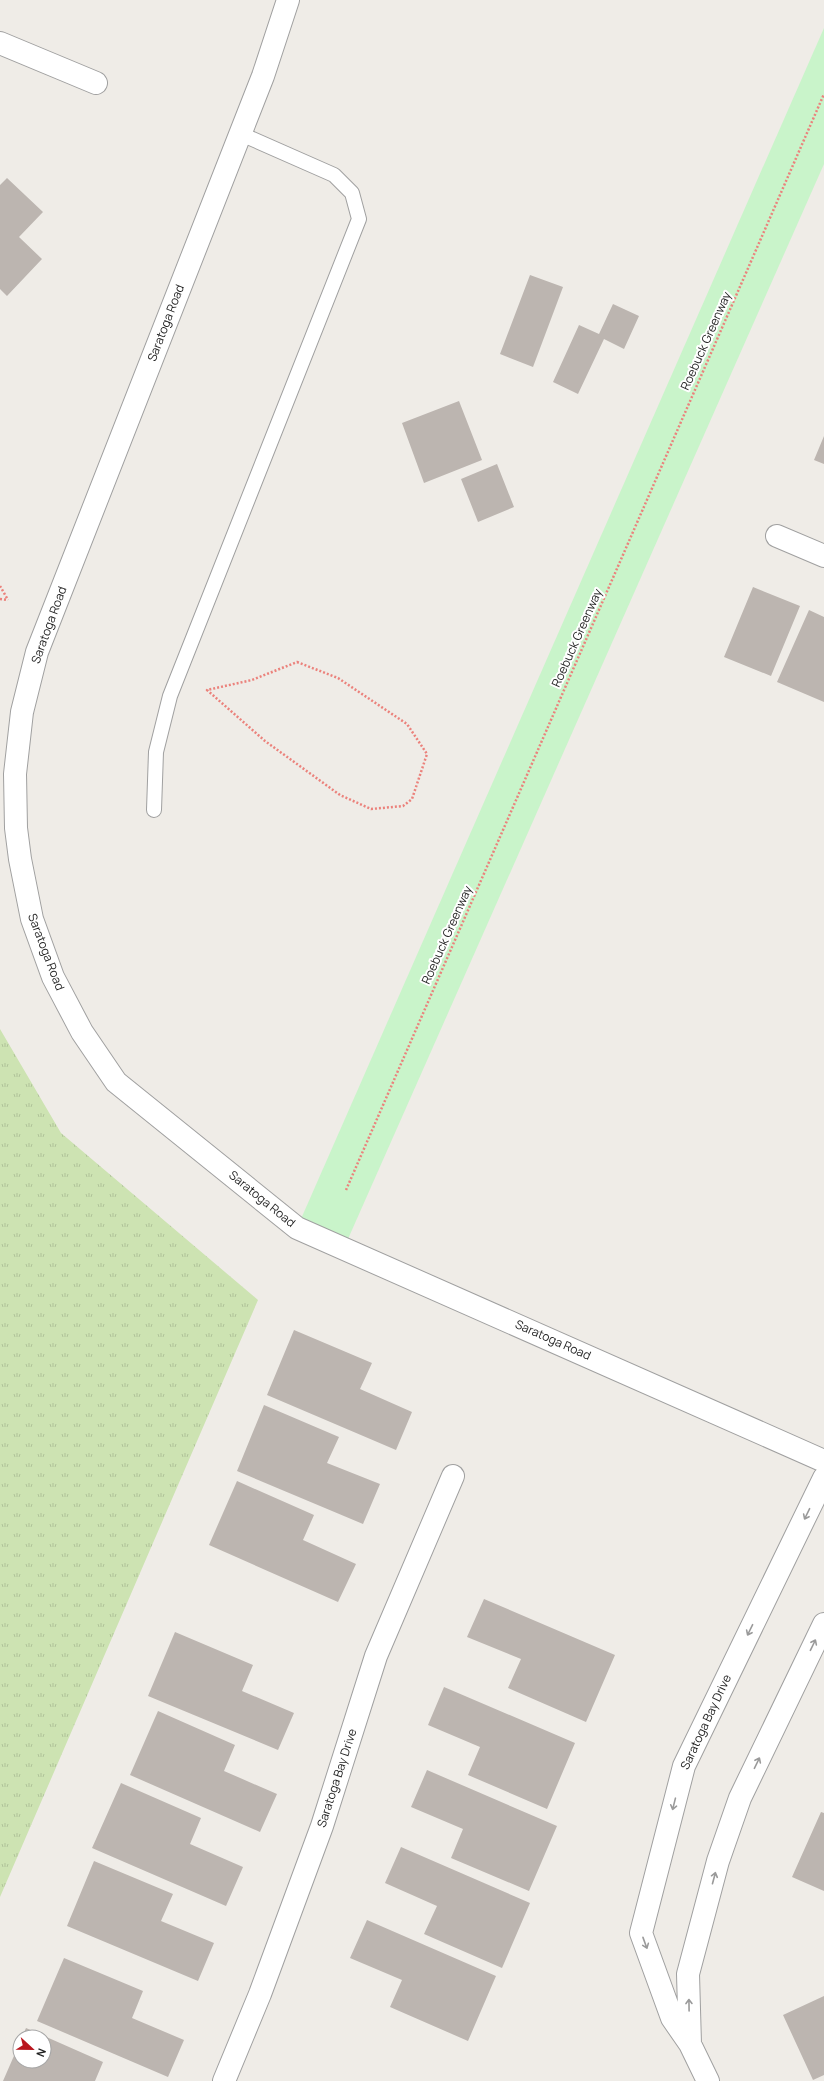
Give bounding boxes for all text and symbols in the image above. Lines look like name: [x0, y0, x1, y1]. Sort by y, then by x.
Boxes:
street label: Saratoga Road: [143, 282, 188, 364]
street label: Roebuck Greenway: [676, 288, 735, 393]
street label: Saratoga Road: [27, 584, 70, 666]
street label: Roebuck Greenway: [547, 585, 606, 690]
street label: Roebuck Greenway: [417, 882, 476, 987]
street label: Saratoga Road: [24, 911, 69, 993]
street label: Saratoga Road: [225, 1166, 299, 1231]
street label: Saratoga Road: [513, 1315, 594, 1364]
one-way arrow: [803, 1507, 810, 1519]
one-way arrow: [746, 1624, 753, 1636]
one-way arrow: [810, 1640, 817, 1652]
street label: Saratoga Bay Drive: [676, 1671, 735, 1772]
street label: Saratoga Bay Drive: [313, 1726, 361, 1830]
one-way arrow: [754, 1757, 761, 1769]
one-way arrow: [670, 1797, 678, 1810]
one-way arrow: [710, 1872, 718, 1885]
one-way arrow: [642, 1937, 650, 1949]
one-way arrow: [685, 1999, 693, 2012]
north arrow: [12, 2029, 52, 2069]
text: N: [33, 2046, 50, 2059]

